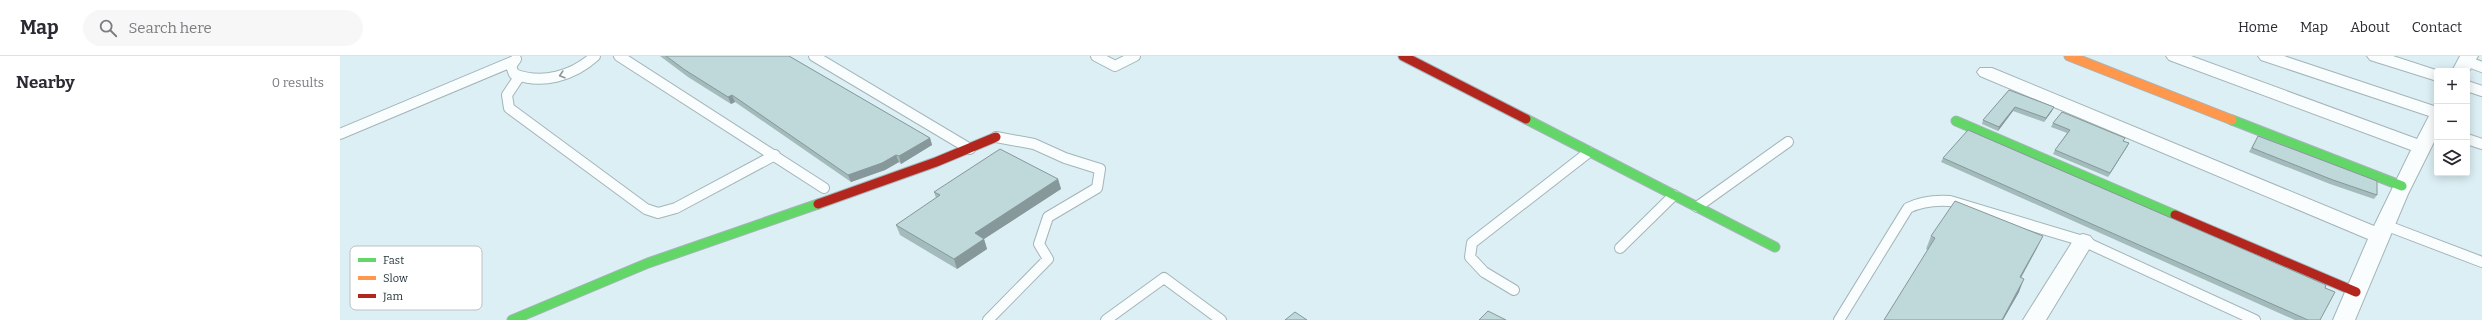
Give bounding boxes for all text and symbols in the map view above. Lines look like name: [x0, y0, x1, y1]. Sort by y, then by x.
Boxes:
search box: [83, 10, 363, 46]
text: Map: [20, 16, 59, 39]
icon: search: [97, 17, 119, 39]
text: Search here: [129, 19, 212, 37]
text: Home: [2238, 19, 2278, 36]
text: Map: [2300, 19, 2328, 36]
text: About: [2350, 19, 2390, 36]
text: Contact: [2412, 19, 2462, 36]
map controls: [2434, 68, 2470, 176]
button: +: [2434, 68, 2470, 104]
one-way arrow: [558, 70, 565, 79]
text: Nearby: [16, 72, 75, 93]
text: 0 results: [272, 75, 324, 90]
button: −: [2434, 104, 2470, 140]
button: layers: [2434, 140, 2470, 176]
legend: [350, 246, 482, 310]
text: Fast: [383, 254, 404, 267]
text: Slow: [383, 272, 408, 285]
text: Jam: [382, 290, 403, 303]

